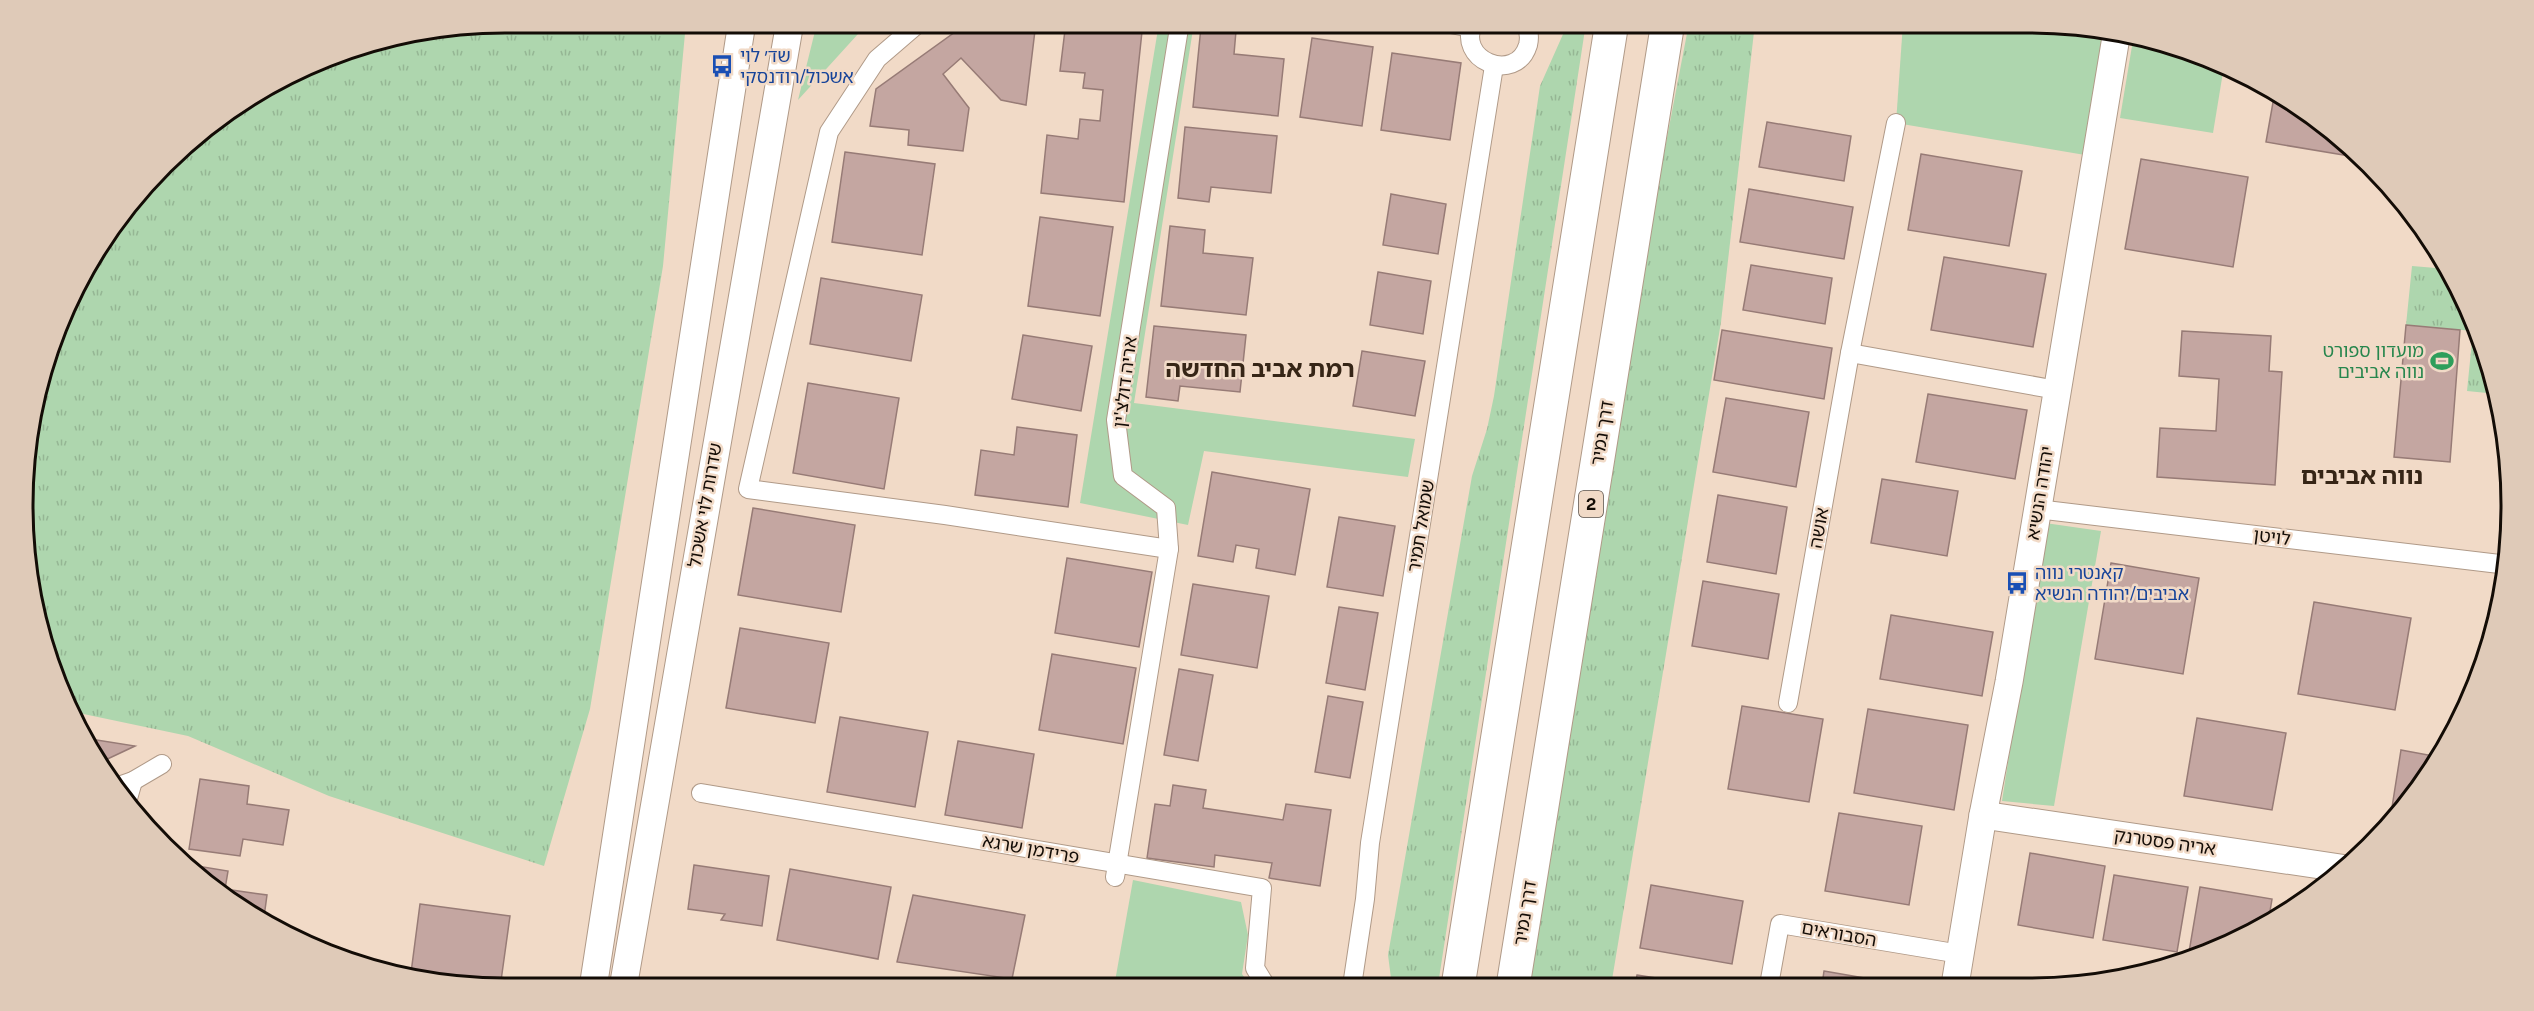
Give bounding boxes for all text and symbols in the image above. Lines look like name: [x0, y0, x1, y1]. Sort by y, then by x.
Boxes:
place label: שד׳ לוי אשכול/רודנסקי: [740, 45, 854, 87]
bus stop icon: שד׳ לוי אשכול/רודנסקי: [709, 53, 735, 79]
street label: אריה דולצ'ין: [1108, 335, 1141, 429]
place label: מועדון ספורט נווה אביבים: [2323, 340, 2424, 382]
sports icon: מועדון ספורט נווה אביבים: [2429, 348, 2455, 374]
district label: רמת אביב החדשה: [1165, 354, 1355, 382]
street label: דרך נמיר: [1586, 399, 1617, 467]
street label: שדרות לוי אשכול: [683, 441, 726, 569]
street label: יהודה הנשיא: [2022, 445, 2057, 541]
district label: נווה אביבים: [2301, 461, 2423, 489]
street label: שמואל תמיר: [1403, 478, 1438, 574]
road number: 2: [1579, 491, 1603, 517]
street label: אושה: [1805, 506, 1832, 550]
street label: לויטן: [2252, 524, 2292, 549]
place label: קאנטרי נווה אביבים/יהודה הנשיא: [2035, 562, 2189, 604]
bus stop icon: קאנטרי נווה אביבים/יהודה הנשיא: [2004, 570, 2030, 596]
street label: אריה פסטרנק: [2113, 824, 2217, 859]
street label: פרידמן שרגא: [981, 830, 1081, 867]
street label: דרך נמיר: [1509, 879, 1540, 947]
street label: הסבוראים: [1800, 917, 1878, 950]

